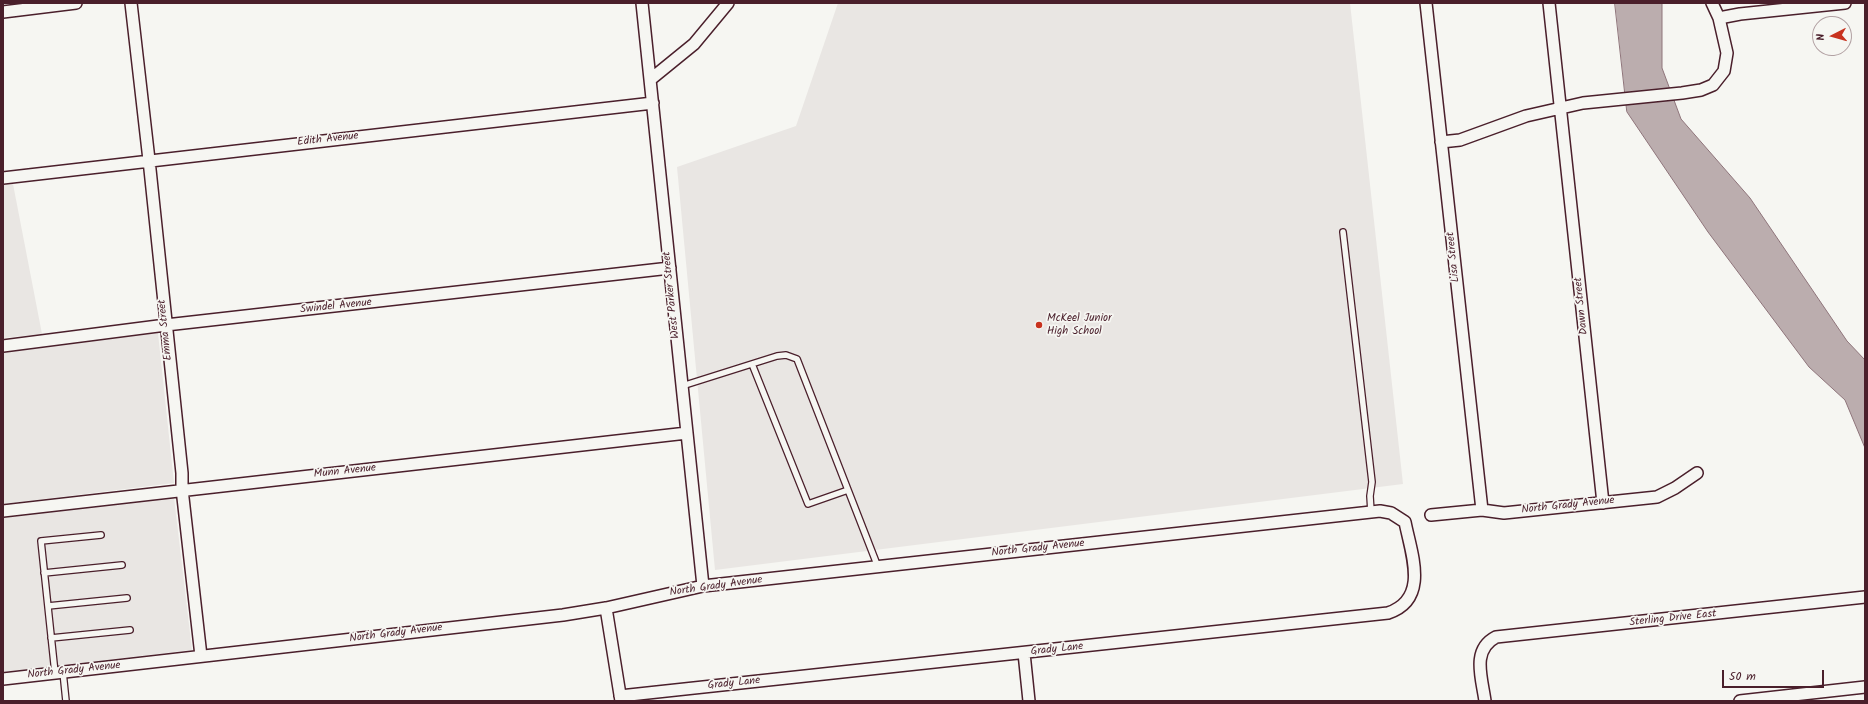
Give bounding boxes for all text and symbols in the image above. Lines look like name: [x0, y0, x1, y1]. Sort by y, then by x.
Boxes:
north arrow: [1812, 16, 1852, 56]
text: N: [1812, 33, 1830, 42]
street label: Edith Avenue: [297, 130, 359, 150]
street label: Lisa Street: [1445, 231, 1463, 283]
street label: West Parker Street: [661, 251, 683, 339]
street label: Dawn Street: [1572, 277, 1592, 335]
street label: Swindel Avenue: [300, 297, 372, 317]
street label: Emma Street: [156, 299, 176, 361]
place label: McKeel Junior High School: [1047, 312, 1112, 338]
marker: McKeel Junior High School: [1034, 320, 1044, 330]
street label: Munn Avenue: [313, 462, 377, 482]
street label: North Grady Avenue: [1521, 495, 1615, 517]
street label: North Grady Avenue: [991, 538, 1085, 560]
street label: North Grady Avenue: [669, 574, 763, 600]
street label: Sterling Drive East: [1629, 608, 1717, 630]
street label: North Grady Avenue: [349, 622, 443, 646]
street label: Grady Lane: [1030, 641, 1084, 659]
street label: North Grady Avenue: [27, 660, 121, 682]
scale bar: [1724, 662, 1826, 688]
text: 50 m: [1729, 667, 1756, 686]
street label: Grady Lane: [707, 675, 761, 693]

